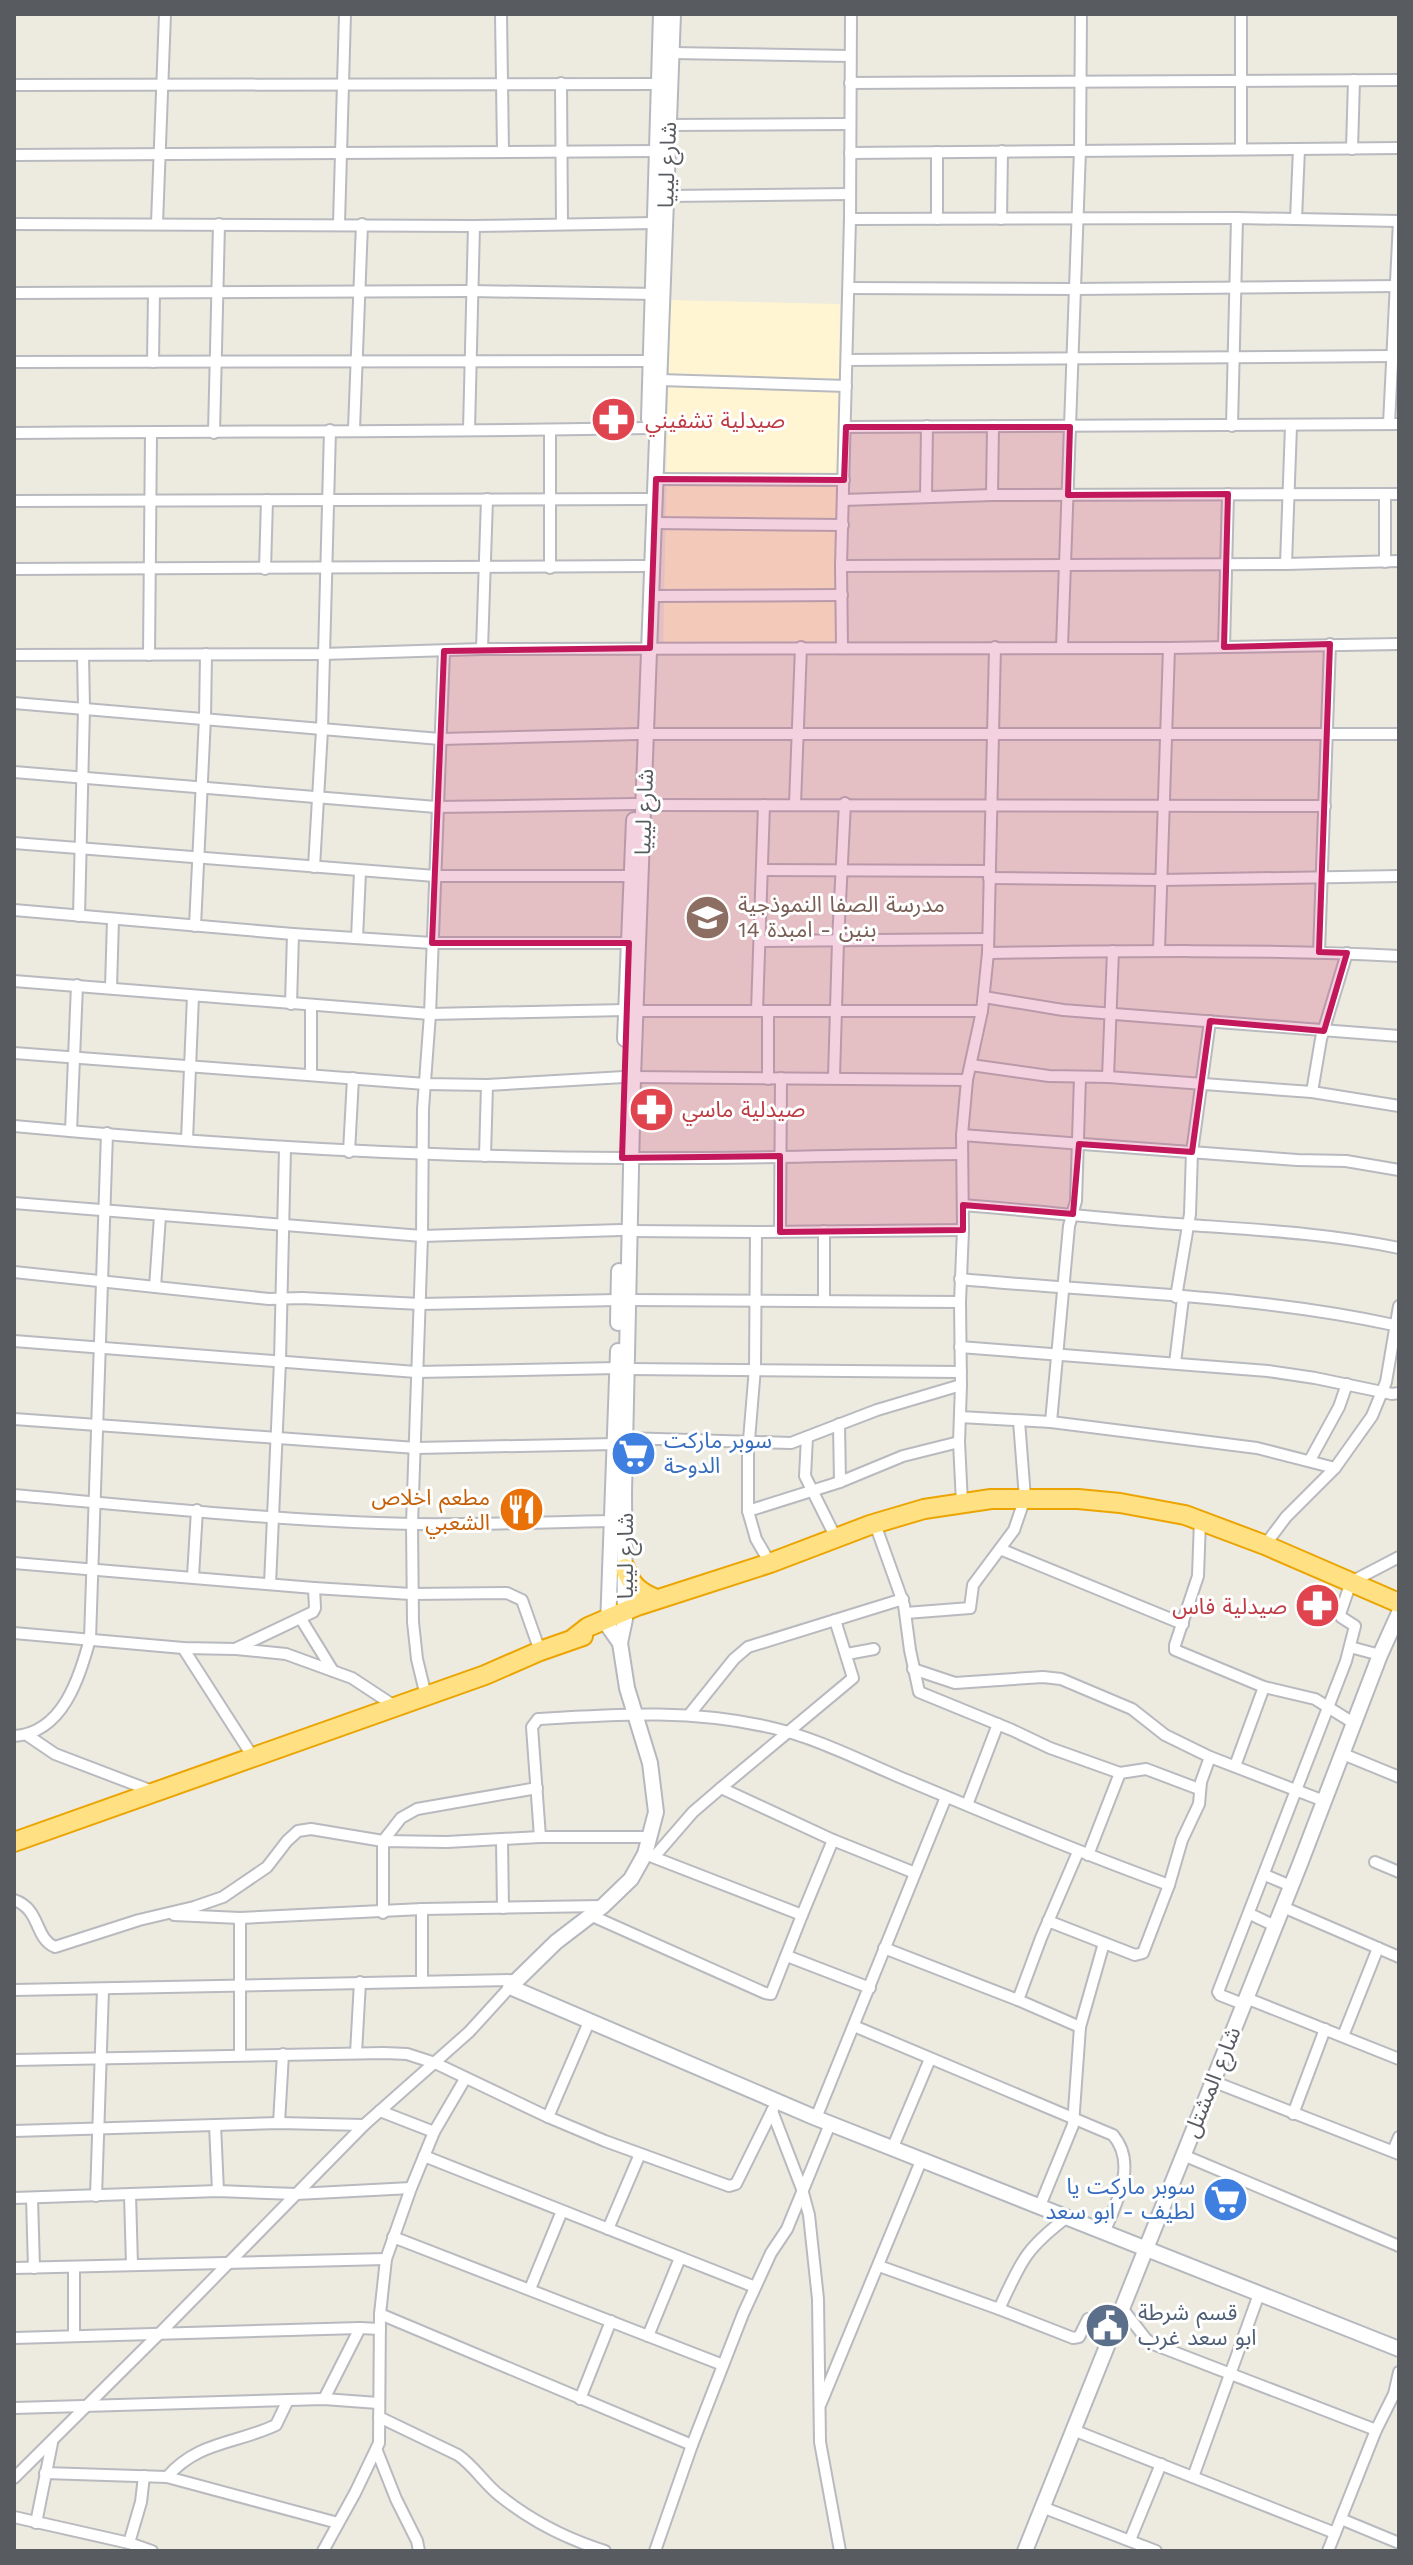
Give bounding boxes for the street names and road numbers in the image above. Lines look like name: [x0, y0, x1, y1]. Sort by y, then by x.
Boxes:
street label: شارع ليبيا: [653, 121, 685, 209]
street label: شارع ليبيا: [630, 768, 662, 856]
street label: شارع ليبيا: [613, 1513, 642, 1599]
street label: شارع المشتل: [1178, 2023, 1249, 2142]

